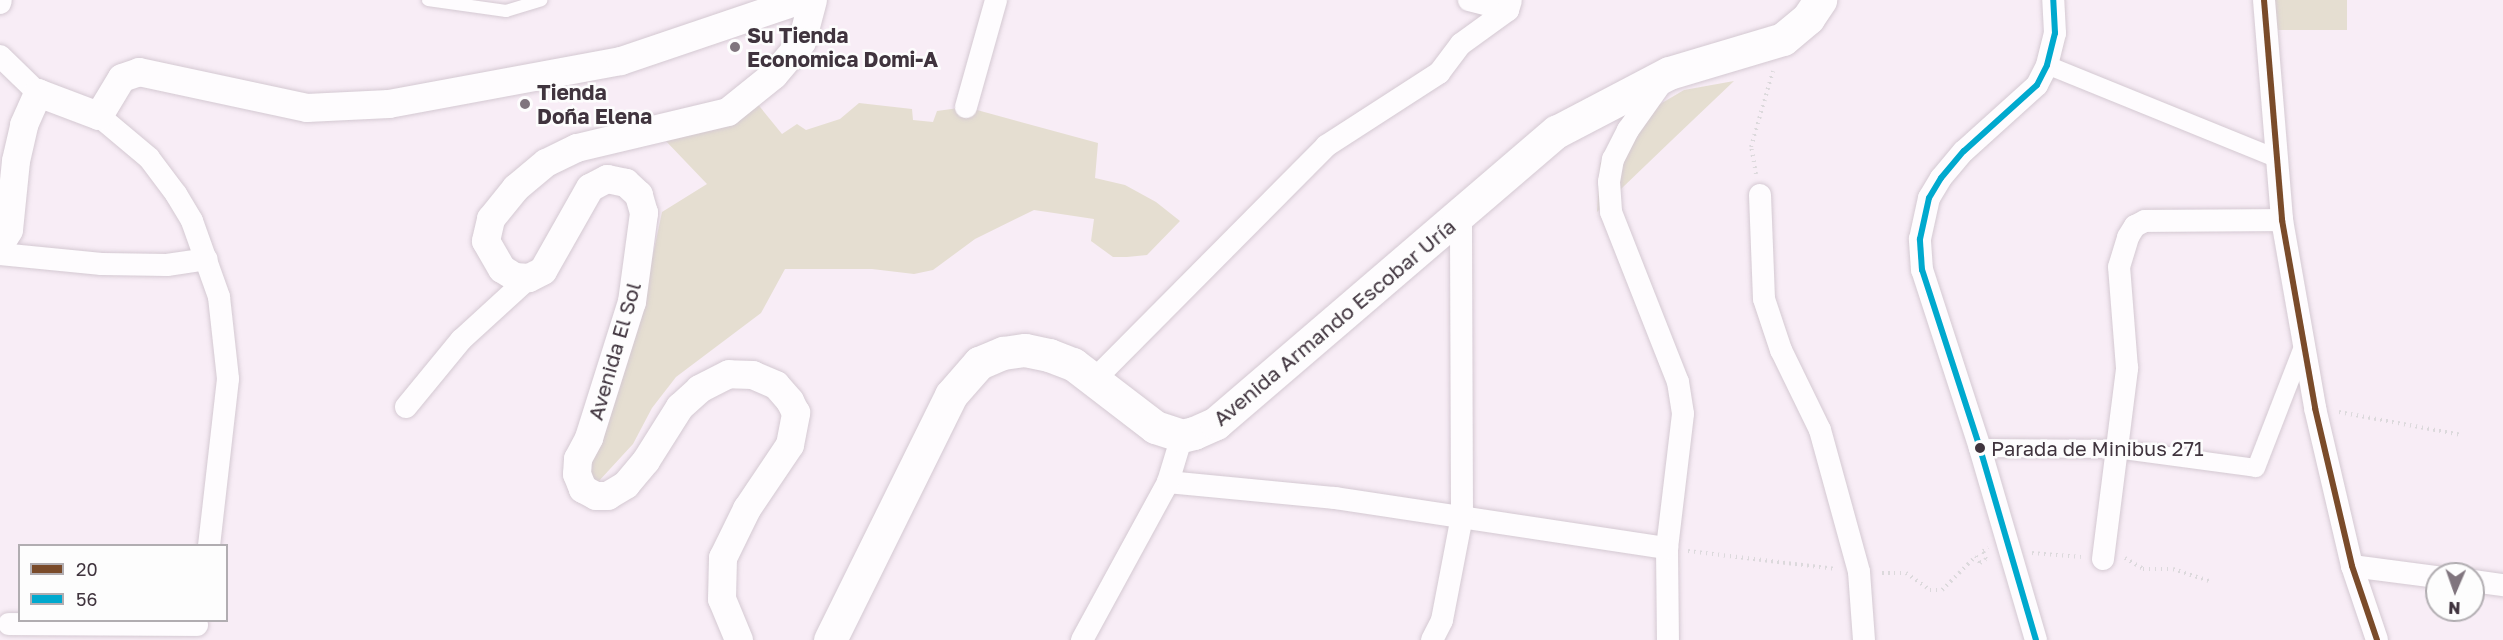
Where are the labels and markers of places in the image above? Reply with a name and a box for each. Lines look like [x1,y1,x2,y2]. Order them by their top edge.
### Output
place label: Su Tienda Economica Domi-A [747,22,938,72]
marker: Su Tienda Economica Domi-A [728,40,742,54]
place label: Tienda Doña Elena [537,79,652,129]
marker: Tienda Doña Elena [518,97,532,111]
place label: Parada de Minibus 271 [1991,436,2204,460]
marker: Parada de Minibus 271 [1974,442,1986,454]

